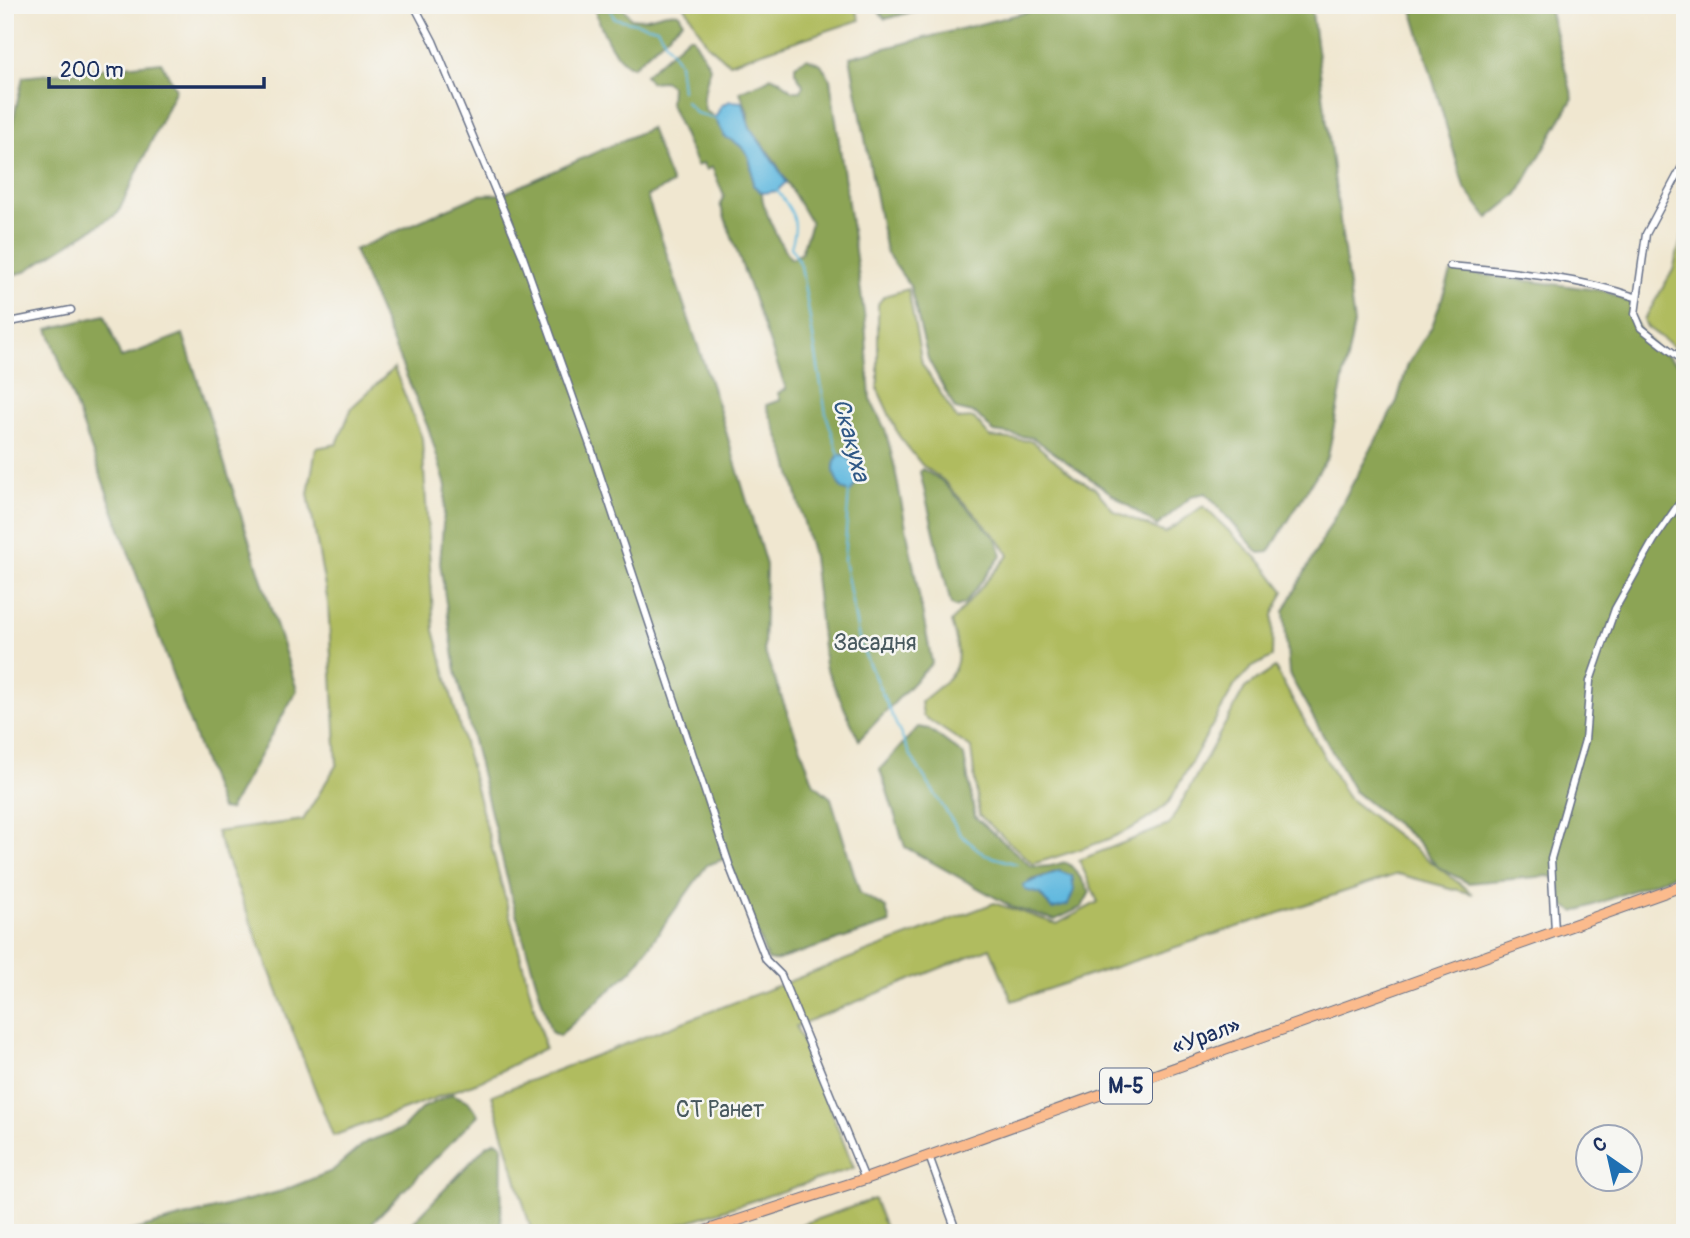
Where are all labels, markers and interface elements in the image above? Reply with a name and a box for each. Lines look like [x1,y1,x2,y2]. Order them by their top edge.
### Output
scale bar [49,46,264,90]
text: 200 m [60,57,124,84]
water label: Скакуха [826,396,876,486]
park label: Засадня [834,628,916,657]
street label: «Урал» [1168,1010,1244,1062]
road number: М-5 [1100,1068,1152,1104]
park label: СТ Ранет [676,1095,765,1124]
north arrow [1574,1122,1644,1192]
text: С [1588,1131,1612,1158]

